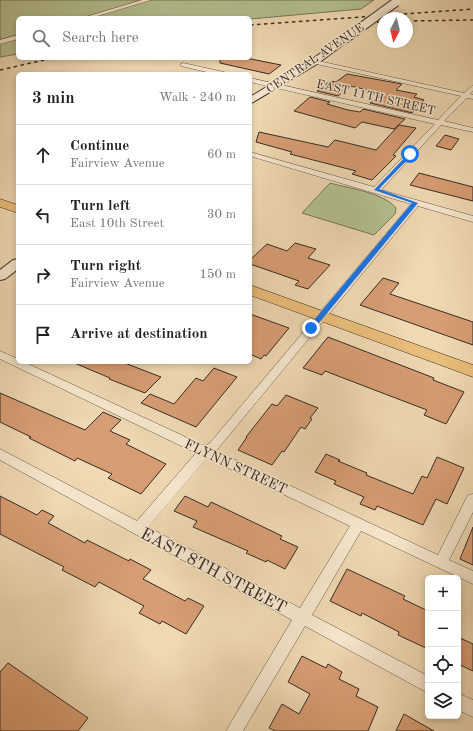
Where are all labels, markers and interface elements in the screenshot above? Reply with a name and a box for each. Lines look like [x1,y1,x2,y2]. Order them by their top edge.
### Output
north arrow [377,12,413,48]
search box [16,16,252,60]
street label: CENTRAL AVENUE [265,22,367,96]
icon: search [30,27,52,49]
text: Search here [62,31,139,46]
street label: EAST 11TH STREET [315,78,436,118]
text: 3 min [32,90,75,107]
text: Walk · 240 m [159,91,236,104]
text: Continue [70,139,129,154]
icon: ahead [32,144,54,166]
route start [401,145,419,163]
text: 60 m [207,148,236,161]
text: Fairview Avenue [70,157,165,170]
text: Turn left [70,199,130,214]
icon: left [32,204,54,226]
text: 30 m [207,208,236,221]
text: East 10th Street [70,217,164,230]
text: Turn right [70,259,141,274]
icon: right [32,264,54,286]
text: 150 m [199,268,236,281]
text: Fairview Avenue [70,277,165,290]
route end [302,319,320,337]
icon: arrive [32,324,54,346]
text: Arrive at destination [70,327,208,342]
street label: FLYNN STREET [182,437,289,497]
street label: EAST 8TH STREET [137,526,289,617]
map controls [425,575,461,719]
button: + [425,575,461,611]
button: − [425,611,461,647]
button: locate [425,647,461,683]
button: layers [425,683,461,719]

